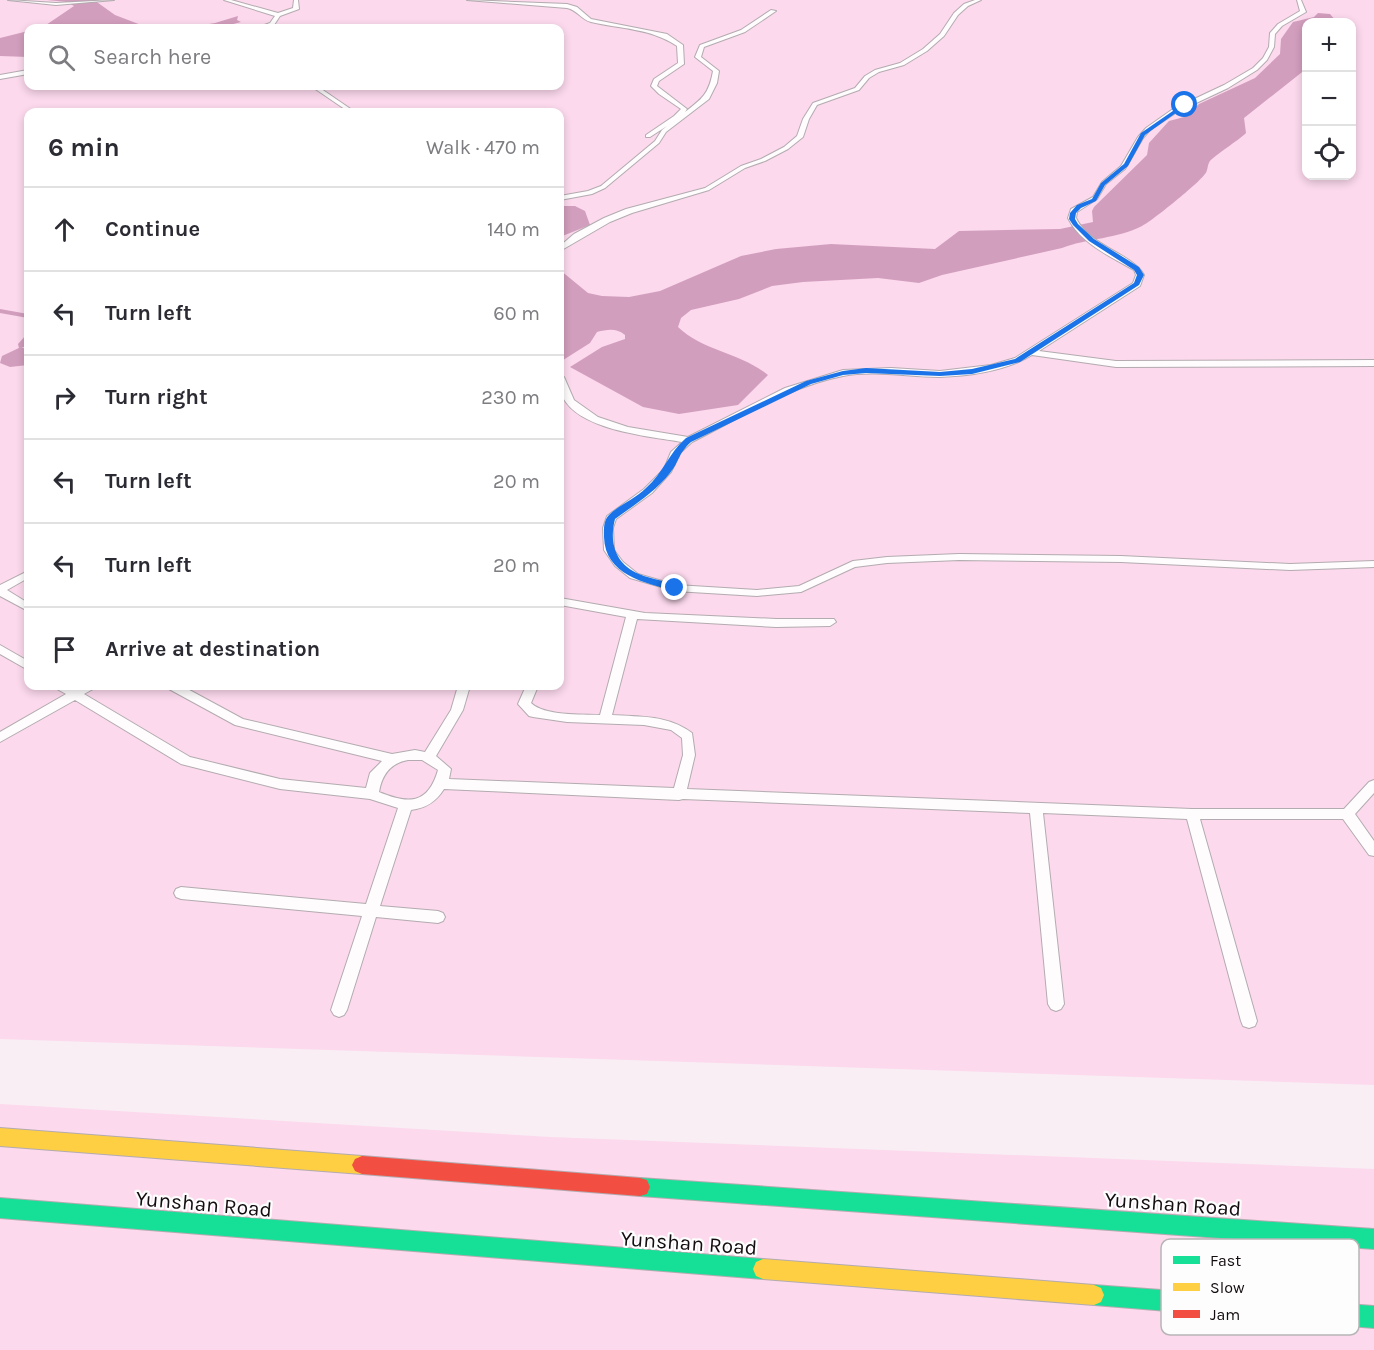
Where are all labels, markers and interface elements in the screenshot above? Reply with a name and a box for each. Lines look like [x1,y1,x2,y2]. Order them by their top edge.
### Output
map controls [1302,18,1356,180]
button: + [1302,18,1356,72]
search box [24,24,564,90]
icon: search [45,41,78,74]
text: Search here [93,44,211,70]
button: − [1302,72,1356,126]
route start [1171,91,1197,117]
button: locate [1302,126,1356,180]
text: 6 min [48,132,120,163]
text: Walk · 470 m [426,136,540,159]
icon: ahead [48,213,81,246]
text: Continue [105,216,200,242]
text: 140 m [487,218,540,241]
icon: left [48,297,81,330]
text: Turn left [105,300,192,326]
text: 60 m [493,302,540,325]
icon: right [48,381,81,414]
text: Turn right [105,384,208,410]
text: 230 m [481,386,540,409]
icon: left [48,465,81,498]
text: Turn left [105,468,192,494]
text: 20 m [493,470,540,493]
icon: left [48,549,81,582]
text: Turn left [105,552,192,578]
text: 20 m [493,554,540,577]
route end [661,574,687,600]
icon: arrive [48,633,81,666]
text: Arrive at destination [105,636,320,662]
street label: Yunshan Road [135,1186,273,1222]
street label: Yunshan Road [1104,1187,1242,1221]
street label: Yunshan Road [620,1226,758,1260]
legend [1161,1239,1359,1335]
text: Fast [1210,1251,1241,1270]
text: Slow [1210,1278,1245,1297]
text: Jam [1210,1305,1240,1324]

